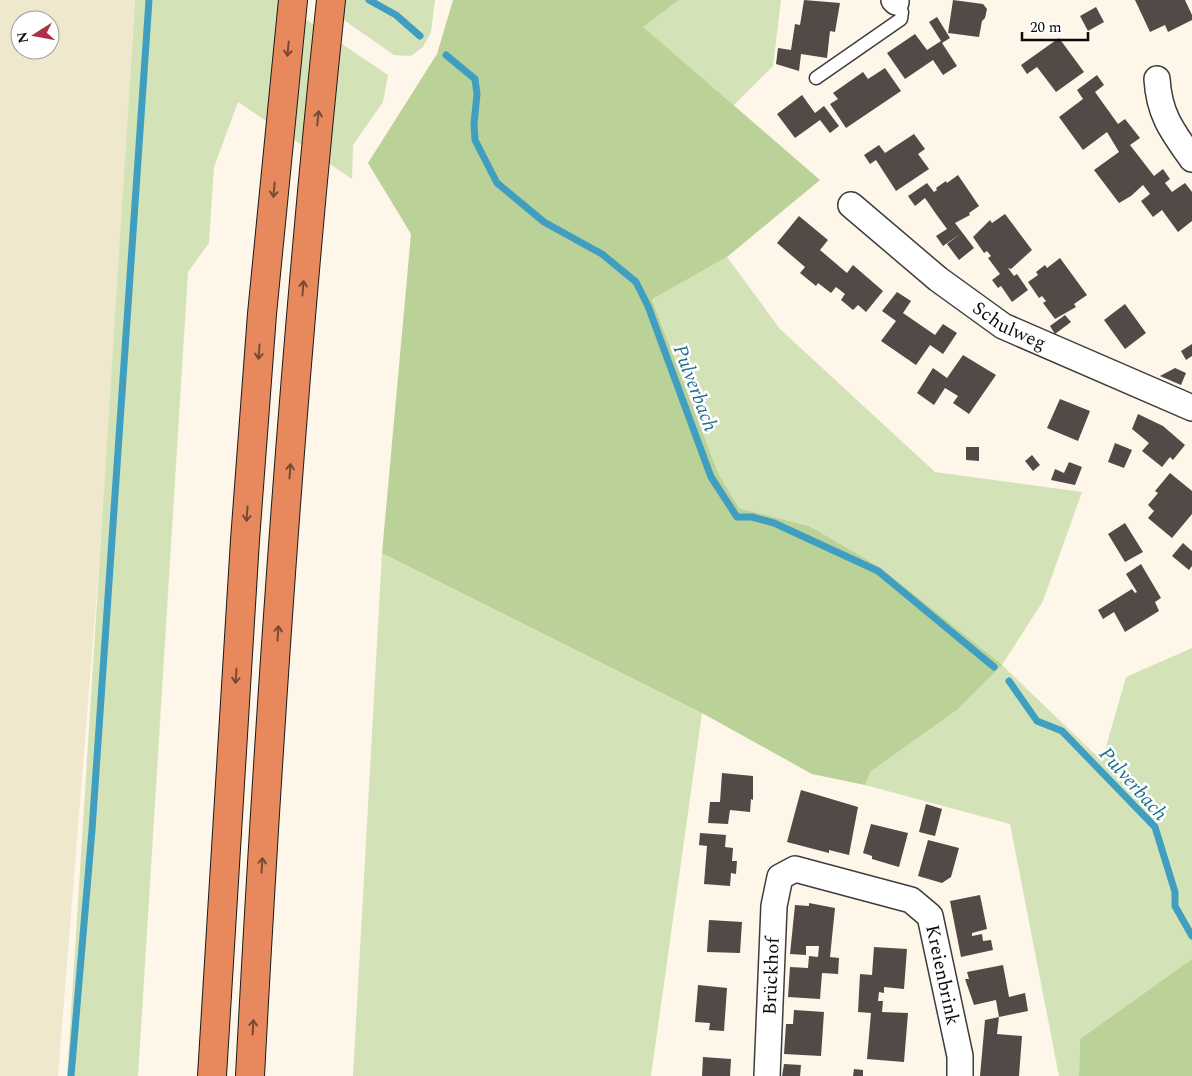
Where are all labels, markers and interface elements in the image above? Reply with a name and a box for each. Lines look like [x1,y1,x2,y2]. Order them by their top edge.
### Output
north arrow [10,10,60,60]
scale bar [1022,10,1088,42]
text: 20 m [1030,16,1062,39]
text: N [11,30,34,45]
one-way arrow [284,40,293,56]
one-way arrow [313,110,323,126]
one-way arrow [269,182,279,198]
one-way arrow [299,281,308,297]
street label: Schulweg [966,294,1051,358]
water label: Pulverbach [665,340,725,436]
one-way arrow [255,344,264,360]
one-way arrow [285,463,294,479]
one-way arrow [242,506,252,522]
one-way arrow [273,625,283,641]
one-way arrow [231,668,240,684]
water label: Pulverbach [1091,740,1175,828]
one-way arrow [258,857,267,873]
street label: Kreienbrink [918,922,968,1028]
street label: Brückhof [755,935,787,1016]
one-way arrow [248,1020,257,1036]

